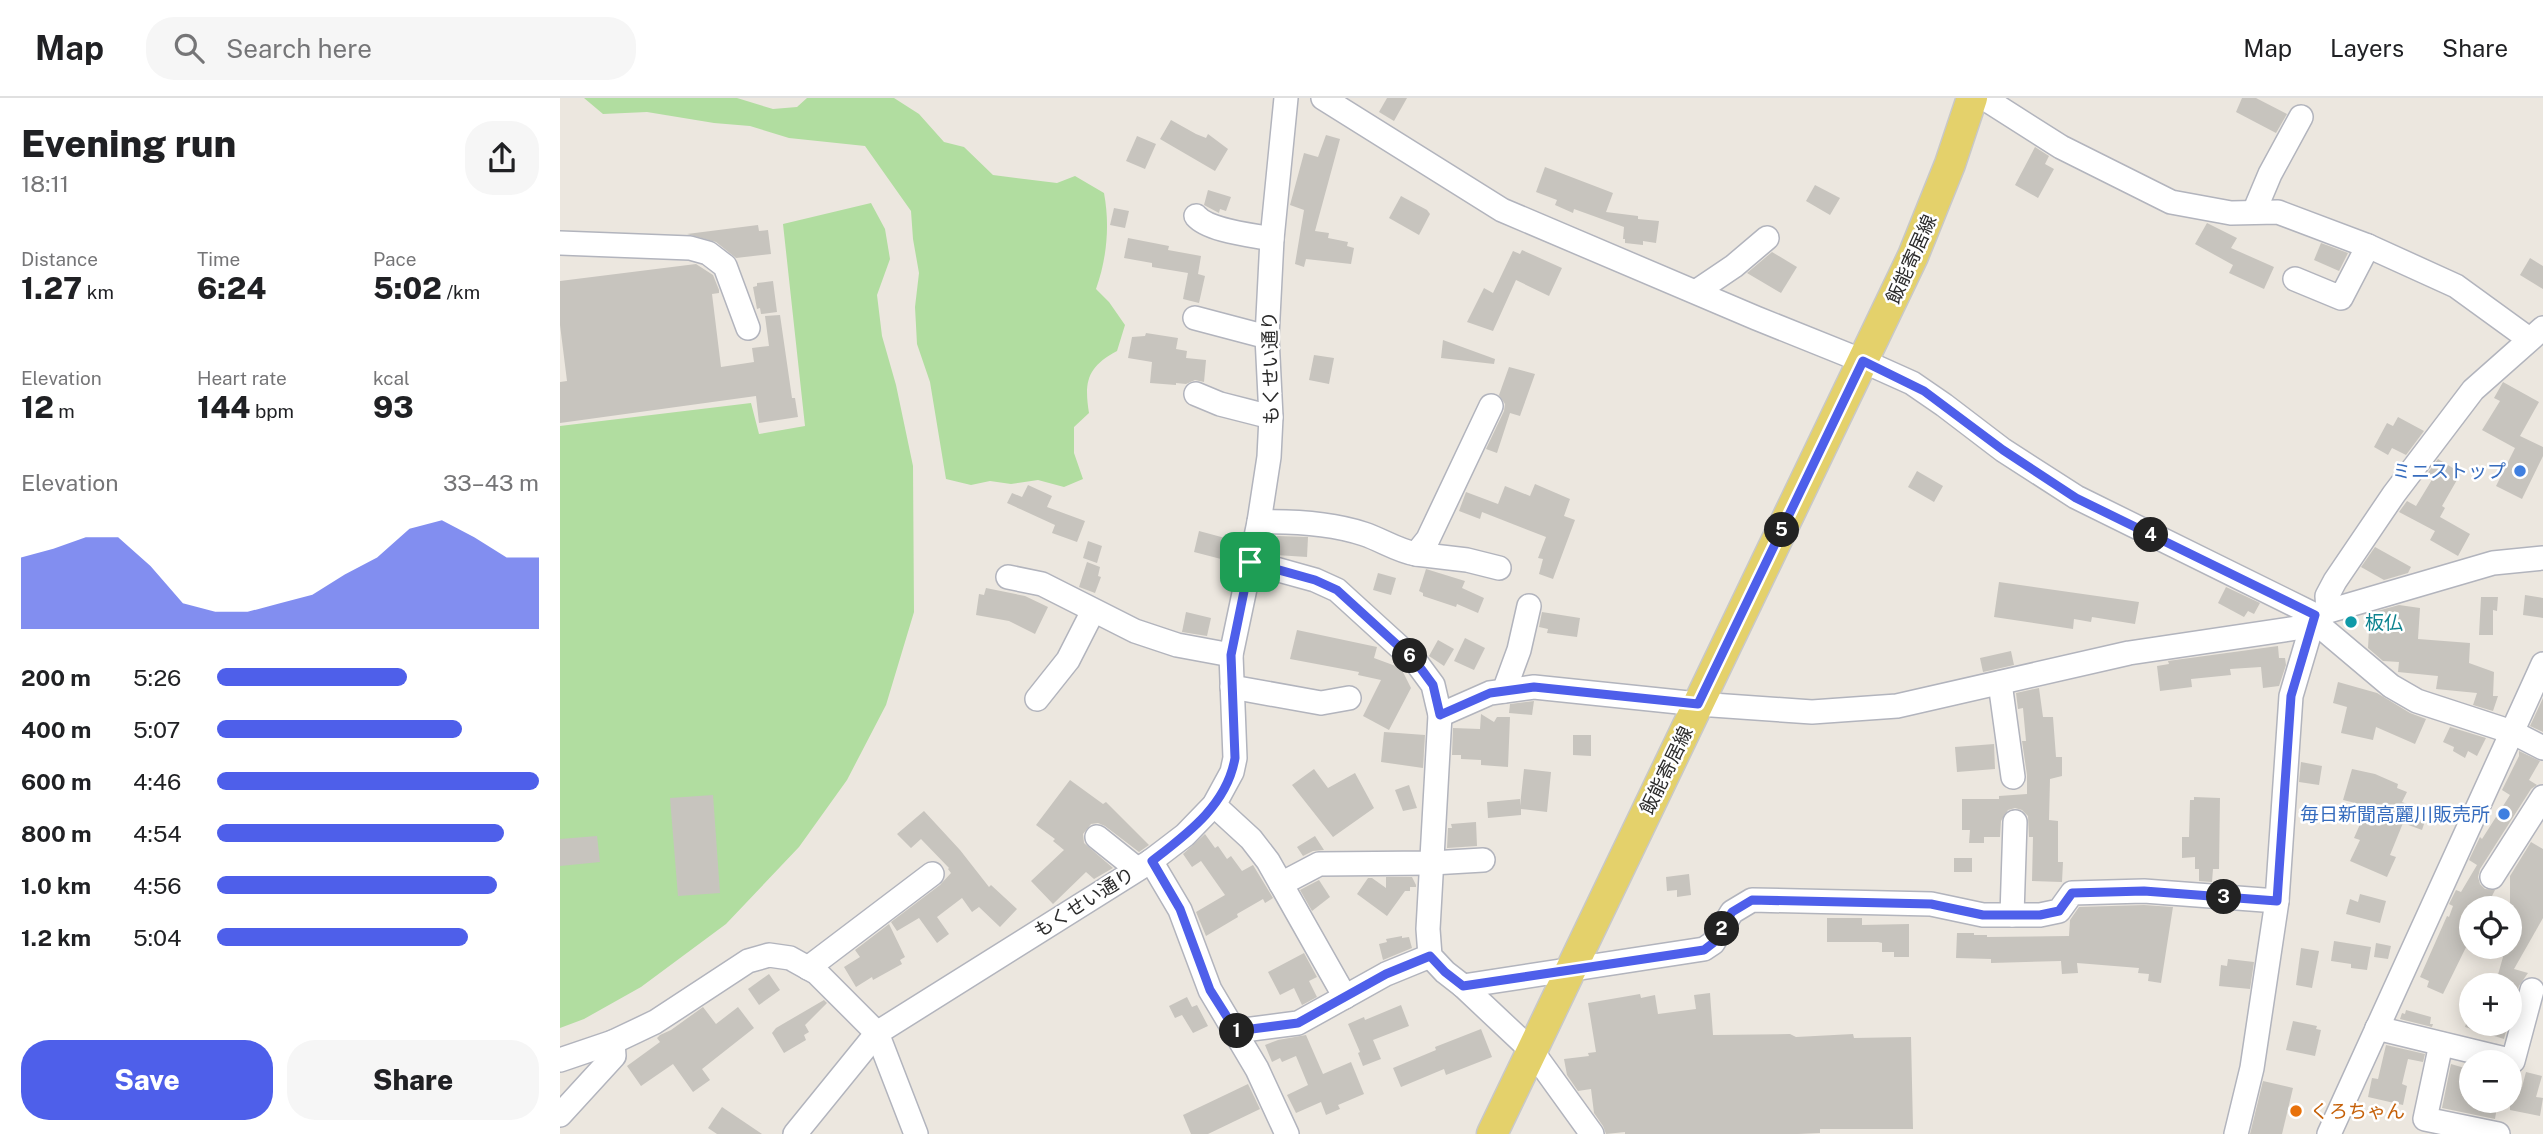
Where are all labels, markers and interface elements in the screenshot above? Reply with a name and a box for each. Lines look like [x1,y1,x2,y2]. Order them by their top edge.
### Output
search box [146,17,636,80]
text: Map [35,29,104,67]
icon: search [170,29,208,67]
text: Search here [226,33,372,64]
text: Map [2243,34,2292,62]
text: Layers [2330,34,2404,62]
text: Share [2442,34,2508,62]
text: Evening run [21,121,236,166]
button: share [465,121,539,195]
text: 18:11 [21,170,69,197]
street label: 飯能寄居線 [1882,211,1940,307]
text: Distance [21,248,98,270]
text: Time [197,248,240,270]
text: Pace [373,248,416,270]
text: 1.27 [21,270,82,306]
text: 6:24 [197,270,266,306]
text: 5:02 [373,270,442,306]
text: km [82,281,114,303]
text: /km [442,281,480,303]
street label: もくせい通り [1258,311,1282,425]
text: Elevation [21,367,102,389]
text: Heart rate [197,367,287,389]
text: kcal [373,367,410,389]
text: 12 [21,389,54,425]
text: 144 [197,389,250,425]
text: 93 [373,389,414,425]
text: m [54,400,75,422]
text: bpm [250,400,294,422]
place label: ミニストップ [2392,460,2506,482]
marker: ミニストップ [2512,463,2528,479]
text: Elevation [21,469,119,496]
text: 33–43 m [443,469,539,496]
pin: 5 [1764,512,1800,548]
text: 5 [1775,518,1788,540]
pin: 4 [2134,518,2168,552]
text: 4 [2144,523,2157,545]
pin [1220,532,1280,592]
icon: arrive [1231,543,1269,581]
place label: 板仏 [2365,611,2403,633]
marker: 板仏 [2343,614,2359,630]
pin: 6 [1392,638,1428,674]
text: 6 [1403,644,1416,666]
text: 200 m [21,664,91,691]
text: 5:26 [133,664,181,691]
text: 400 m [21,716,91,743]
text: 5:07 [133,716,180,743]
street label: 飯能寄居線 [1635,722,1697,818]
text: 600 m [21,768,91,795]
text: 4:46 [133,768,181,795]
place label: 毎日新聞高麗川販売所 [2300,803,2490,825]
marker: 毎日新聞高麗川販売所 [2496,806,2512,822]
text: 800 m [21,820,92,847]
text: 4:54 [133,820,182,847]
street label: もくせい通り [1030,862,1138,942]
text: 1.0 km [21,872,91,899]
text: 4:56 [133,872,182,899]
pin: 3 [2206,880,2242,914]
text: 3 [2217,885,2230,907]
map controls [2459,896,2522,1113]
button: locate [2459,896,2522,959]
pin: 2 [1704,912,1740,946]
text: 2 [1715,917,1728,939]
text: 1.2 km [21,924,91,951]
text: 5:04 [133,924,181,951]
button: + [2459,973,2522,1036]
pin: 1 [1220,1014,1254,1048]
text: 1 [1232,1019,1241,1041]
button: Save [21,1040,273,1120]
button: Share [287,1040,539,1120]
button: − [2459,1050,2522,1113]
place label: くろちゃん [2310,1100,2405,1122]
marker: くろちゃん [2288,1103,2304,1119]

